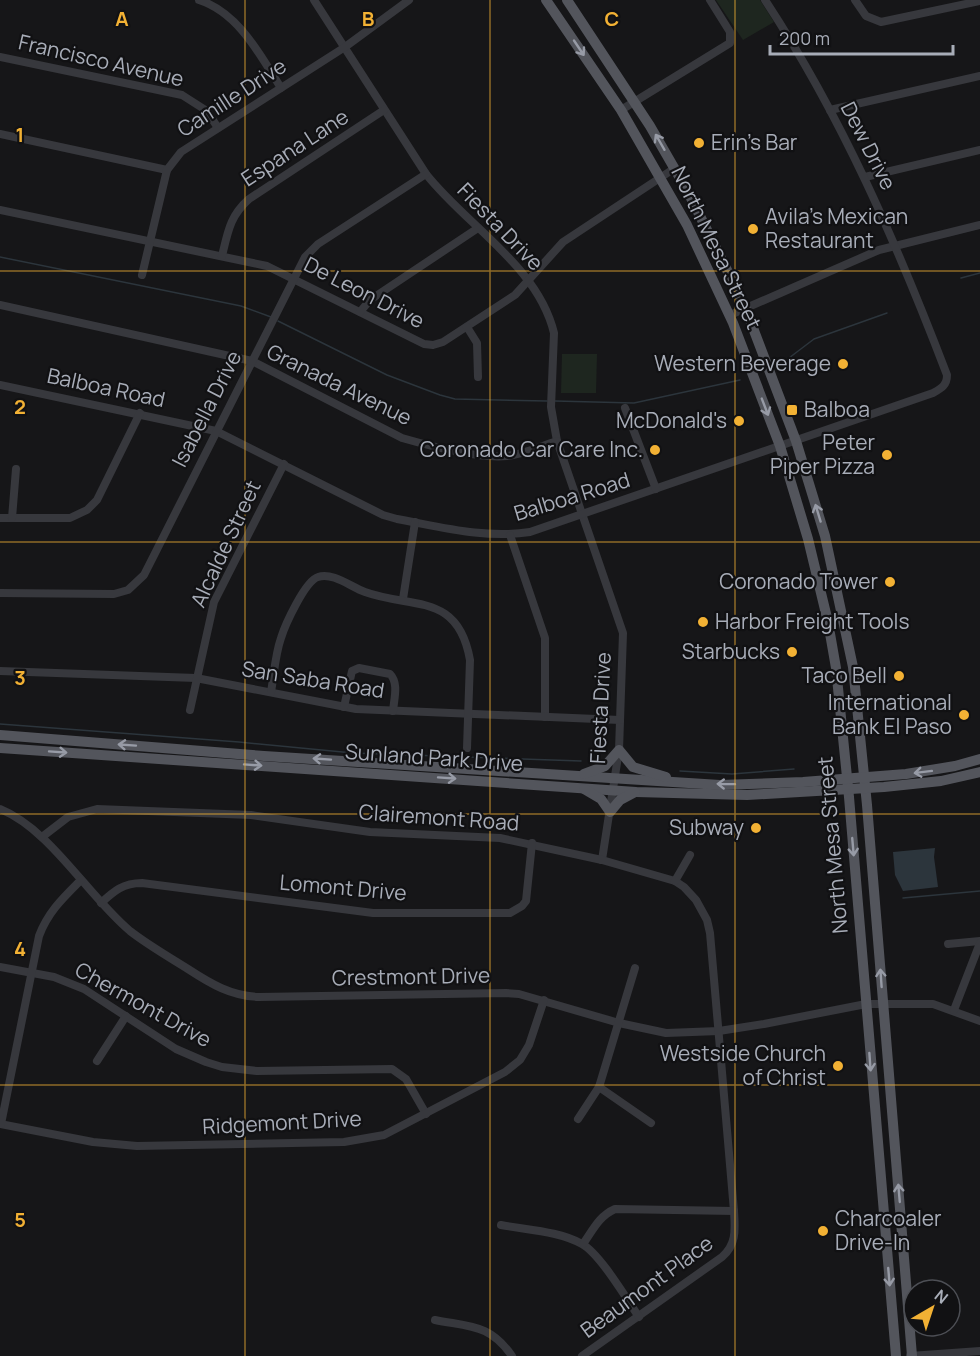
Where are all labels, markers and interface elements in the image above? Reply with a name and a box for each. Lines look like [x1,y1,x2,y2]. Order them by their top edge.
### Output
text: A [115,5,129,32]
text: B [362,5,375,32]
text: C [605,5,619,32]
scale bar [770,18,953,56]
text: 200 m [779,26,830,50]
street label: Francisco Avenue [16,27,187,93]
one-way arrow [573,40,585,56]
street label: Camille Drive [171,51,291,143]
street label: Dew Drive [835,97,903,194]
street label: Espana Lane [235,102,353,192]
text: 1 [16,121,24,148]
place label: Erin's Bar [711,128,798,156]
one-way arrow [653,134,665,151]
marker: Erin's Bar [692,136,706,150]
street label: North Mesa Street [665,161,768,334]
street label: Fiesta Drive [452,176,550,276]
place label: Avila's Mexican Restaurant [765,202,908,254]
marker: Avila's Mexican Restaurant [746,222,760,236]
street label: De Leon Drive [299,250,430,334]
street label: Granada Avenue [262,337,417,431]
street label: Isabella Drive [165,346,247,472]
place label: Western Beverage [654,349,831,377]
marker: Western Beverage [836,357,850,371]
street label: Balboa Road [45,361,168,413]
text: 2 [14,393,26,420]
place label: Balboa [804,395,870,423]
one-way arrow [760,397,771,416]
marker: Balboa [785,403,799,417]
place label: McDonald's [616,406,727,434]
marker: McDonald's [732,414,746,428]
place label: Peter Piper Pizza [770,428,875,480]
place label: Coronado Car Care Inc. [420,435,643,463]
marker: Coronado Car Care Inc. [648,443,662,457]
marker: Peter Piper Pizza [880,448,894,462]
street label: Balboa Road [510,465,633,527]
street label: Alcalde Street [183,476,267,612]
one-way arrow [812,504,823,523]
place label: Coronado Tower [719,567,878,595]
marker: Coronado Tower [883,575,897,589]
place label: Harbor Freight Tools [715,607,909,635]
marker: Harbor Freight Tools [696,615,710,629]
place label: Starbucks [682,637,780,665]
marker: Starbucks [785,645,799,659]
street label: Fiesta Drive [583,651,617,765]
street label: San Saba Road [240,654,386,704]
place label: Taco Bell [801,661,887,689]
text: 3 [14,664,26,691]
marker: Taco Bell [892,669,906,683]
place label: International Bank El Paso [828,688,952,740]
marker: International Bank El Paso [957,708,971,722]
street label: Sunland Park Drive [344,737,524,777]
one-way arrow [118,739,138,750]
one-way arrow [48,747,68,758]
one-way arrow [312,754,332,765]
street label: North Mesa Street [810,755,854,935]
one-way arrow [242,760,262,771]
one-way arrow [914,766,934,777]
one-way arrow [437,773,457,784]
one-way arrow [716,779,736,790]
street label: Clairemont Road [358,797,520,837]
place label: Subway [669,813,744,841]
marker: Subway [749,821,763,835]
one-way arrow [848,836,859,856]
street label: Lomont Drive [278,868,408,907]
text: 4 [14,935,26,962]
street label: Chermont Drive [70,955,217,1053]
street label: Crestmont Drive [332,961,490,991]
one-way arrow [875,968,886,988]
place label: Westside Church of Christ [660,1039,826,1091]
one-way arrow [865,1052,876,1072]
marker: Westside Church of Christ [831,1059,845,1073]
street label: Ridgemont Drive [202,1104,362,1140]
one-way arrow [893,1183,904,1203]
place label: Charcoaler Drive-In [835,1204,942,1256]
text: 5 [14,1206,26,1233]
marker: Charcoaler Drive-In [816,1224,830,1238]
street label: Beaumont Place [575,1229,718,1344]
one-way arrow [884,1267,895,1287]
north arrow [902,1278,962,1338]
text: N [930,1284,953,1309]

